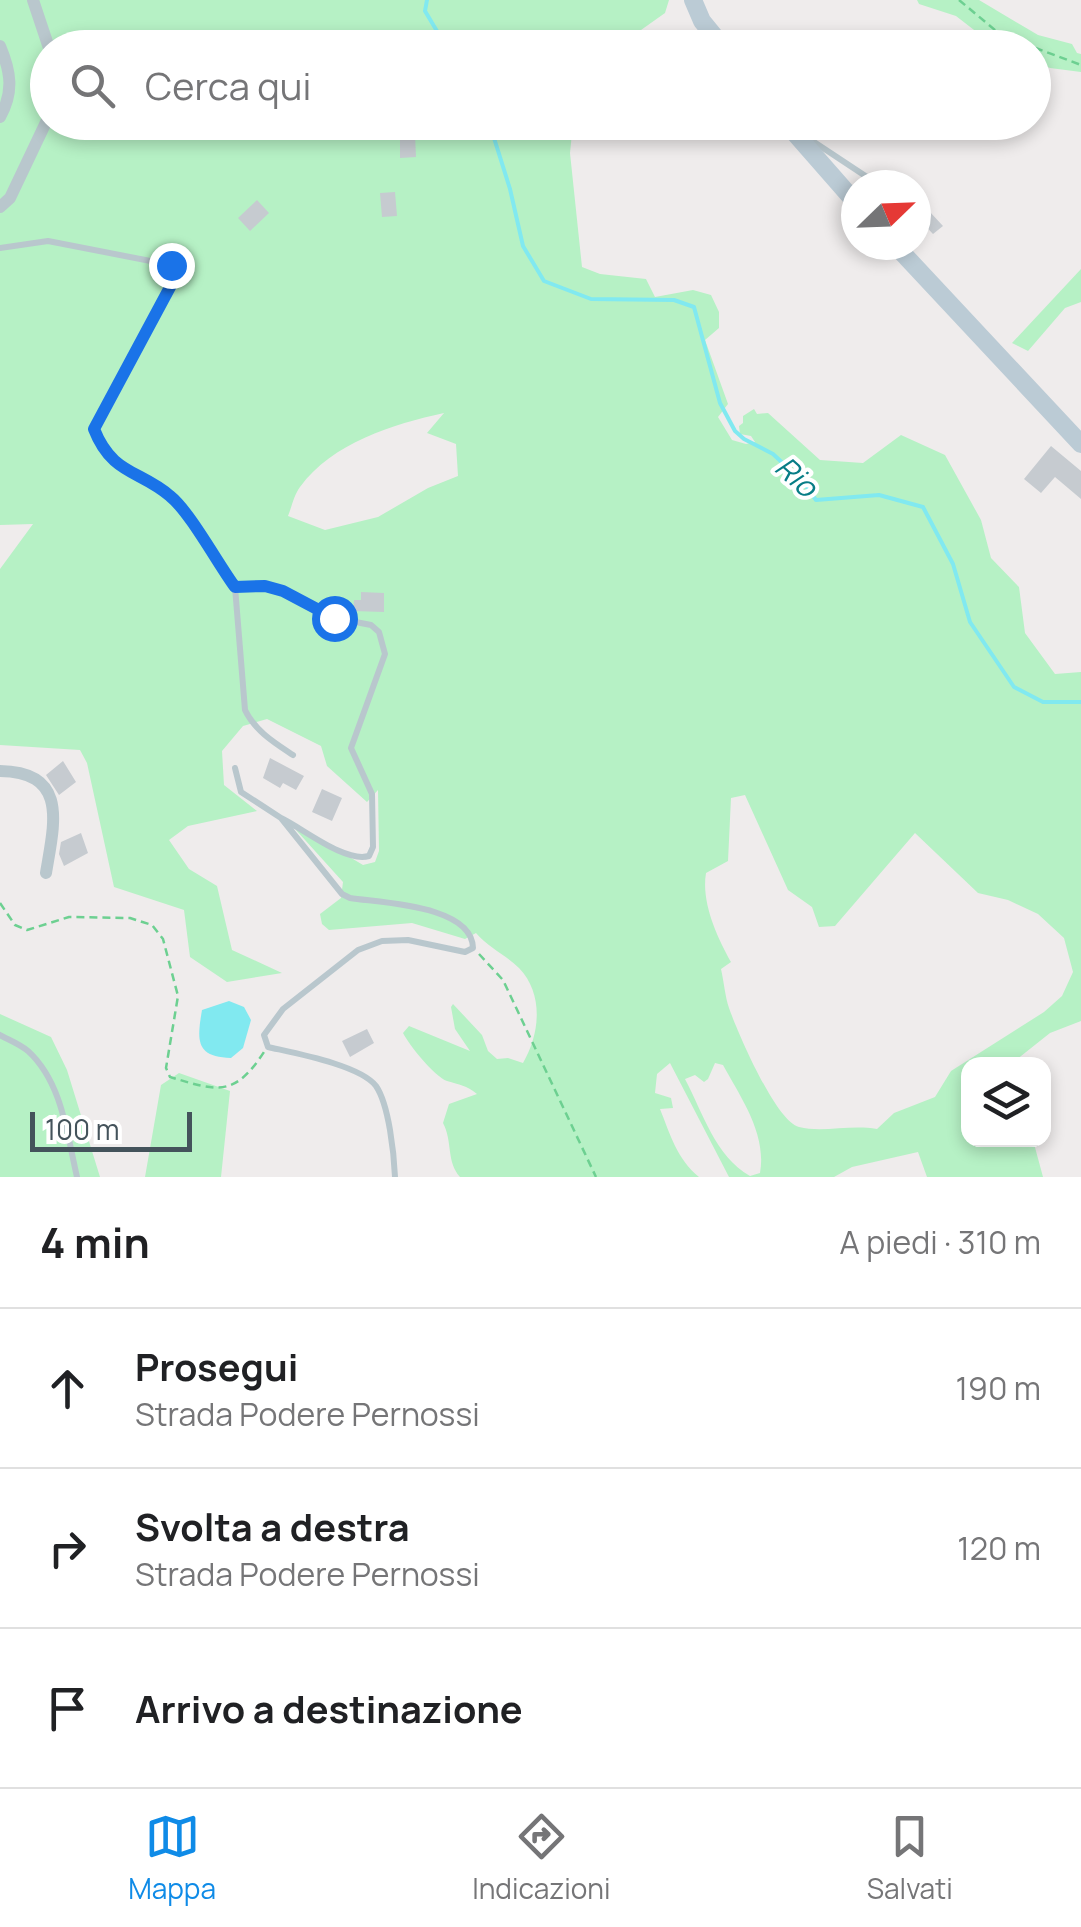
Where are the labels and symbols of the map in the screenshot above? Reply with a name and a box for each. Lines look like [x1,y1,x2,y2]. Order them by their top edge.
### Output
north arrow [841,170,931,260]
route end [149,243,195,289]
water label: Rio [767,446,829,507]
route start [312,596,358,642]
scale bar [30,1107,192,1152]

